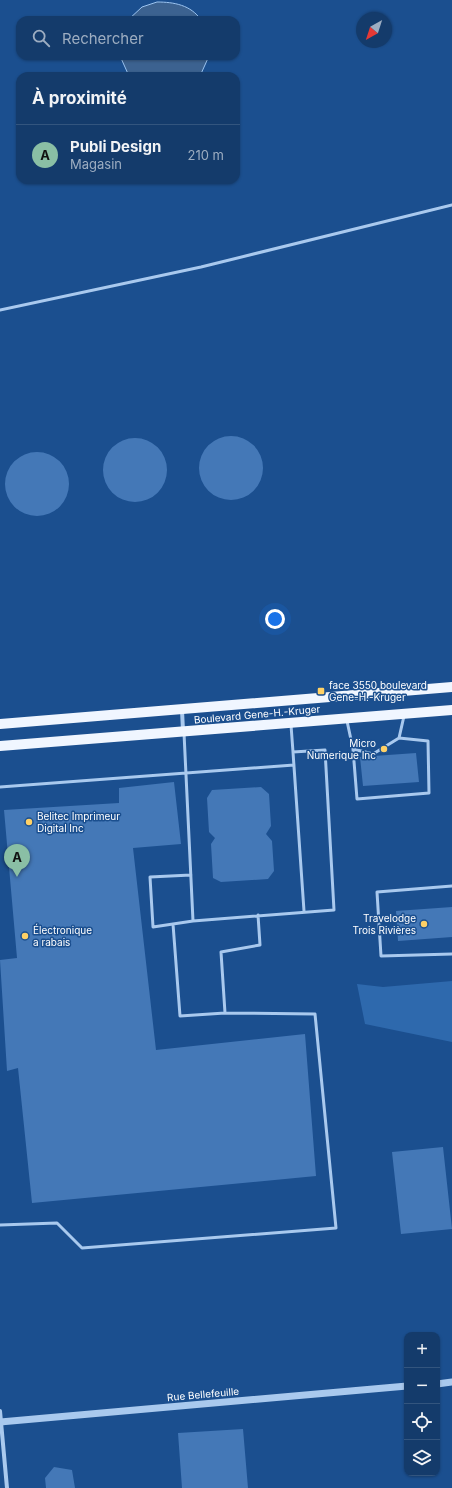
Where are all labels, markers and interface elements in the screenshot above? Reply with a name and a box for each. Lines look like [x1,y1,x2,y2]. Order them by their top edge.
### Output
north arrow [356,12,392,48]
search box [16,16,240,60]
icon: search [30,27,52,49]
text: Rechercher [62,29,144,48]
text: À proximité [32,88,127,108]
text: Publi Design [70,137,161,156]
text: A [40,147,50,163]
text: 210 m [188,147,224,163]
text: Magasin [70,156,122,172]
your location [265,609,285,629]
place label: face 3550 boulevard Gene-H.-Kruger [329,679,427,703]
marker: face 3550 boulevard Gene-H.-Kruger [316,686,326,696]
street label: Boulevard Gene-H.-Kruger [193,702,321,726]
place label: Micro Numerique Inc [307,737,376,761]
marker: Micro Numerique Inc [379,744,389,754]
place label: Belitec Imprimeur Digital Inc [37,810,120,834]
marker: Belitec Imprimeur Digital Inc [24,817,34,827]
pin: A [4,844,30,877]
place label: Travelodge Trois Rivières [353,912,416,936]
marker: Travelodge Trois Rivières [419,919,429,929]
place label: Électronique a rabais [33,923,92,948]
marker: Électronique a rabais [20,931,30,941]
map controls [404,1332,440,1476]
button: + [404,1332,440,1368]
button: − [404,1368,440,1404]
street label: Rue Bellefeuille [166,1385,240,1403]
button: locate [404,1404,440,1440]
button: layers [404,1440,440,1476]

